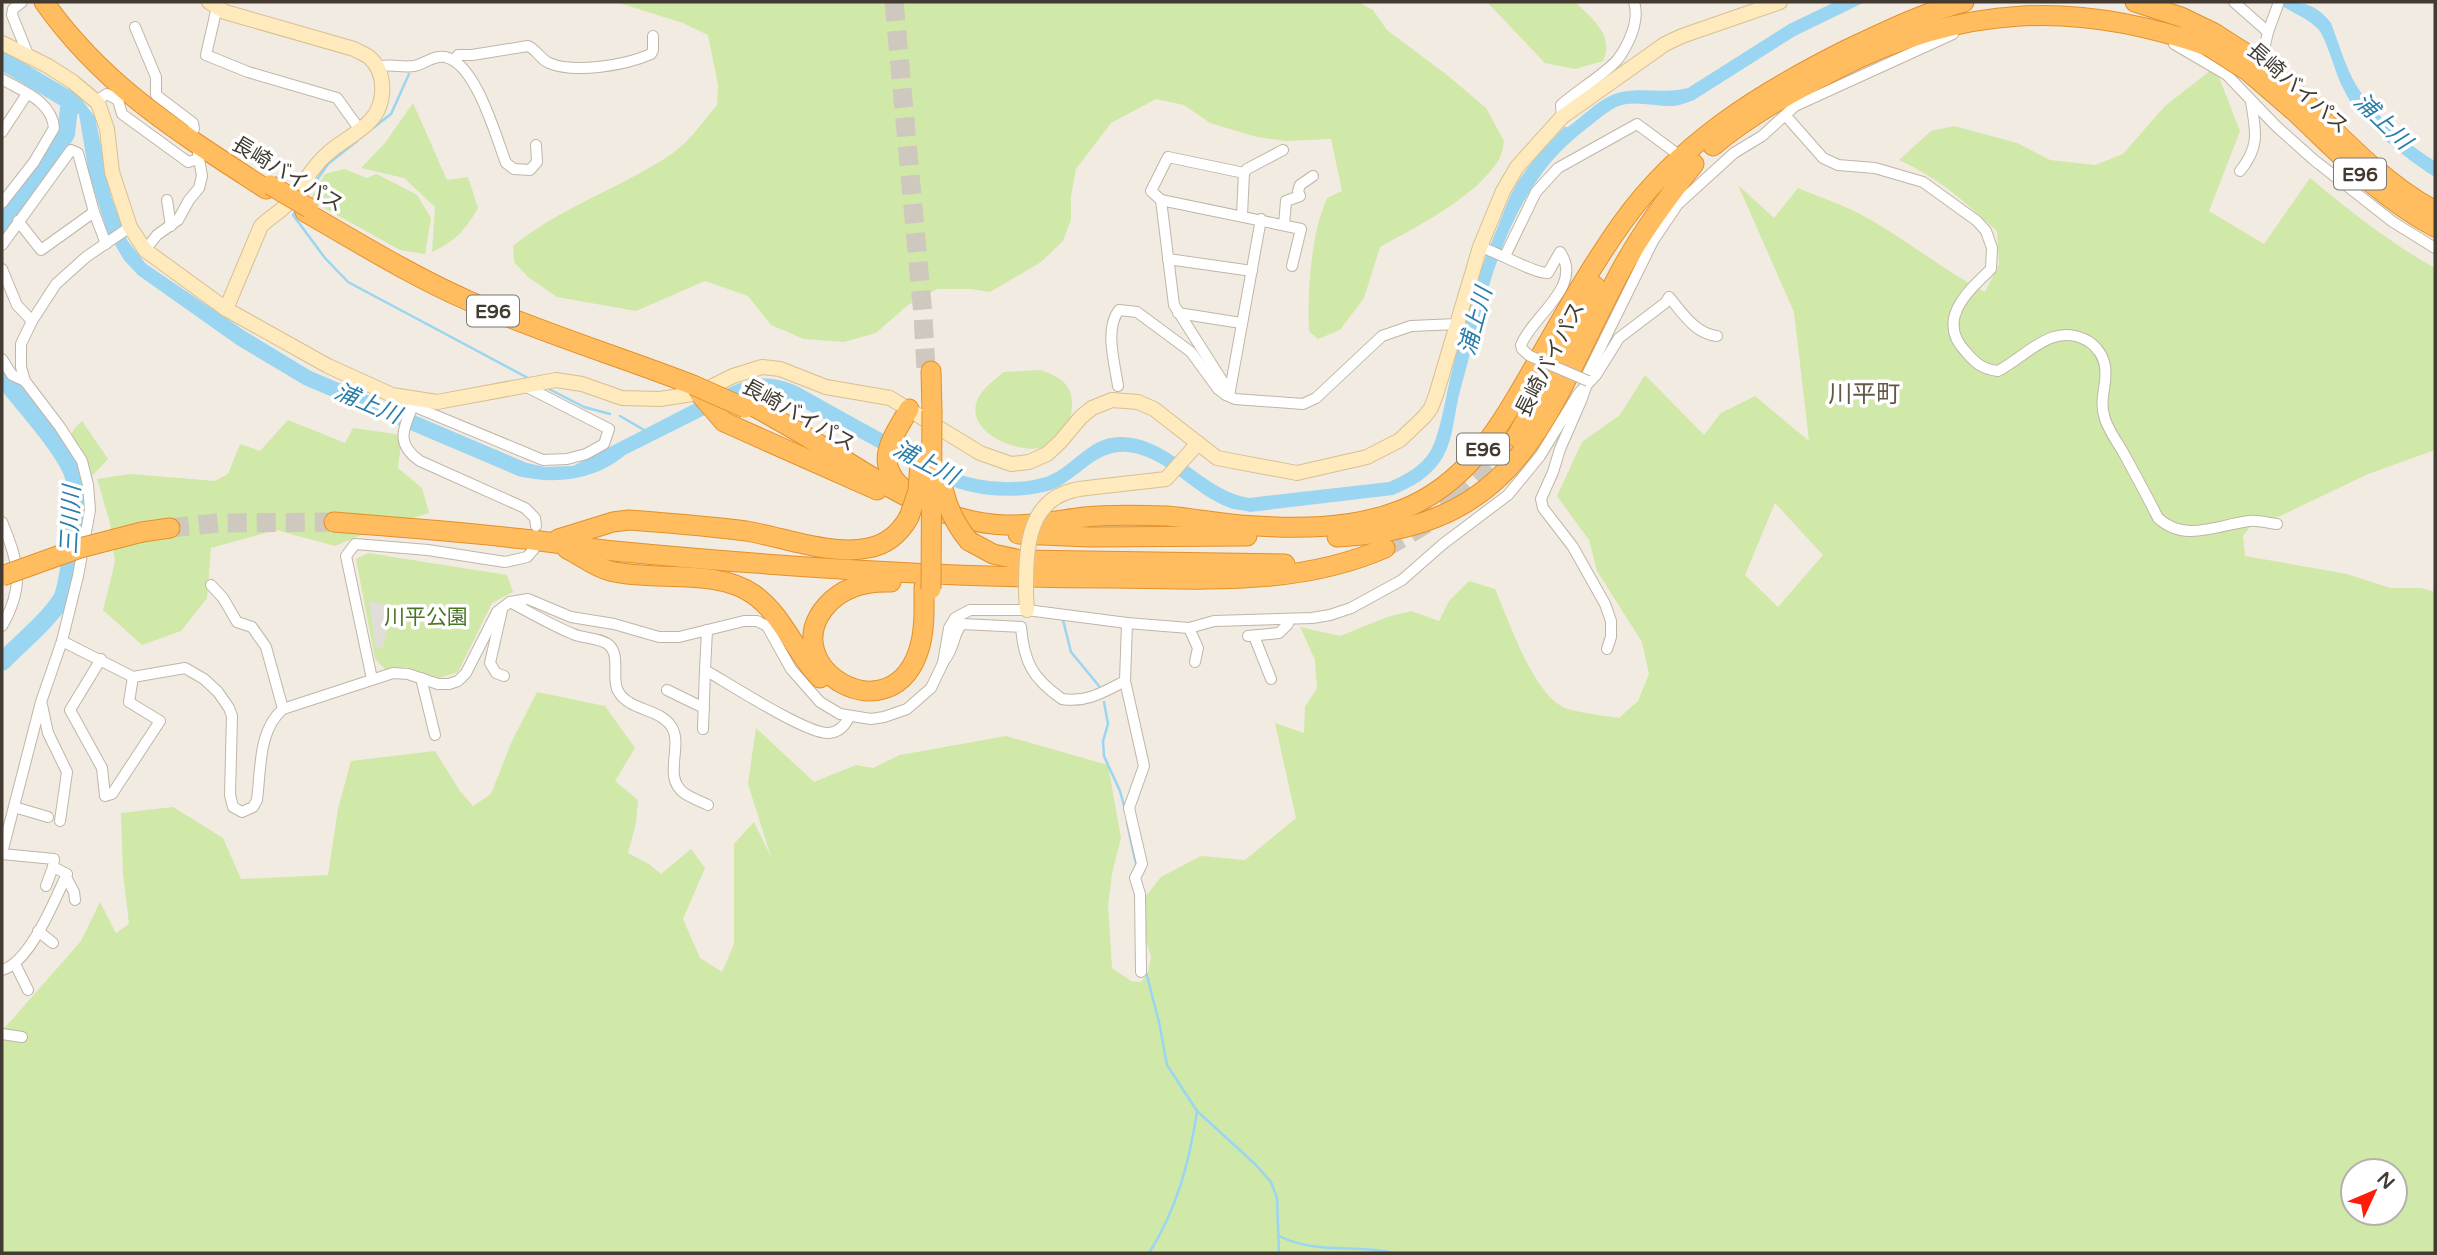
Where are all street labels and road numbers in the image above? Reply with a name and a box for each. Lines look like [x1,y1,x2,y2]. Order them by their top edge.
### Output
street label: 長崎バイパス [2242,38,2353,139]
street label: 長崎バイパス [227,131,348,217]
road number: E96 [2334,158,2386,190]
road number: E96 [467,296,519,326]
street label: 長崎バイパス [1511,298,1590,421]
street label: 長崎バイパス [738,374,860,457]
road number: E96 [1457,433,1509,464]

